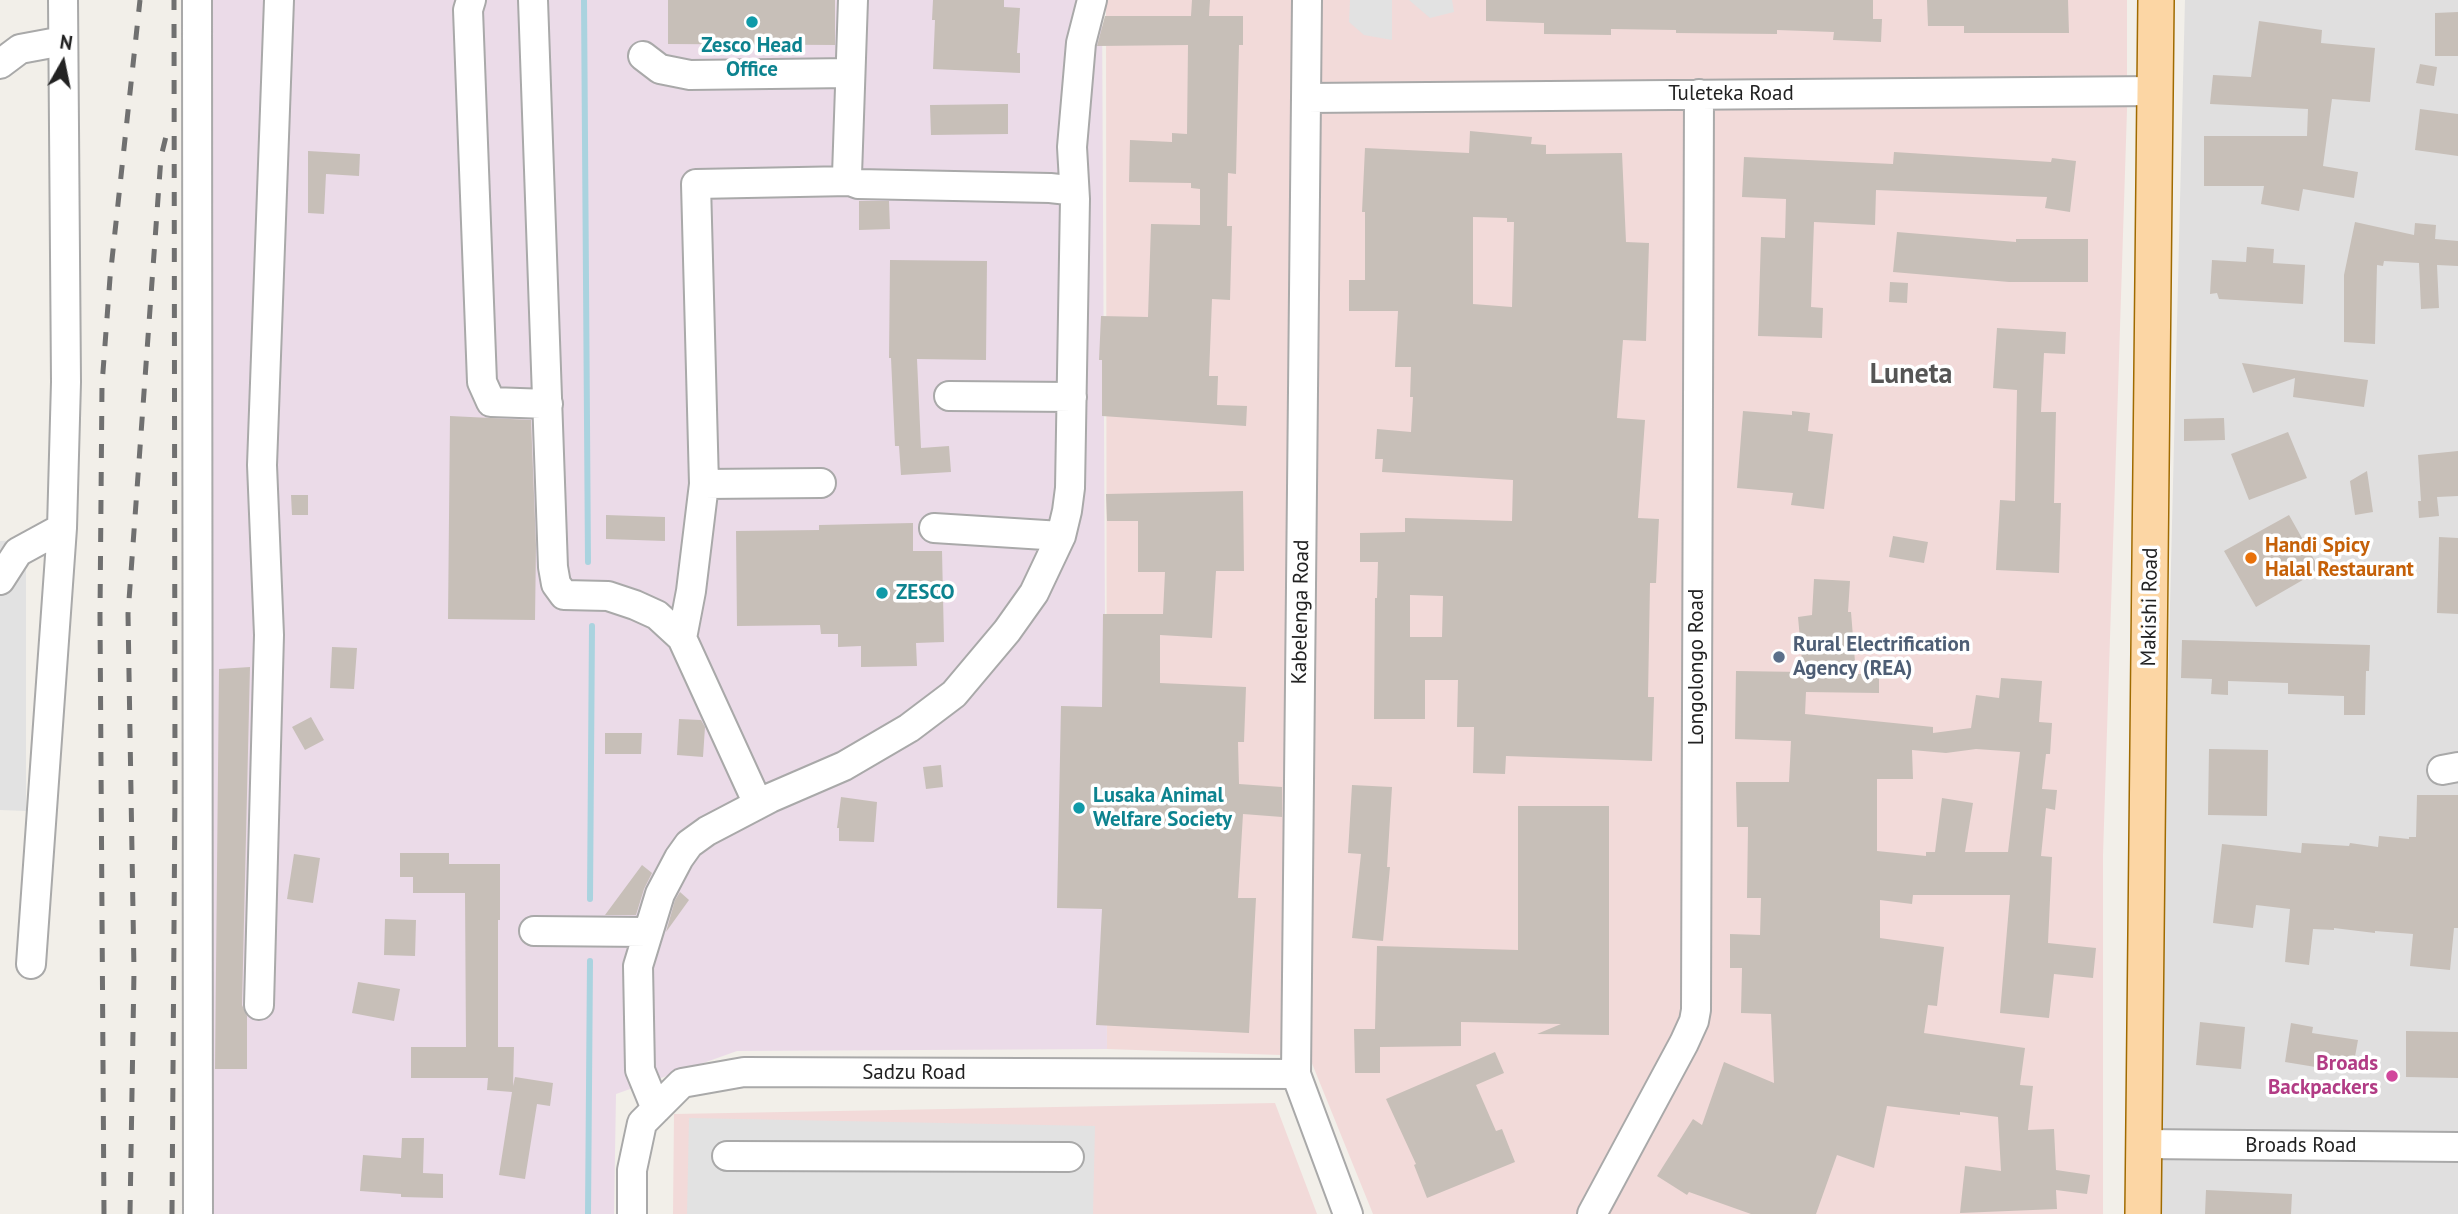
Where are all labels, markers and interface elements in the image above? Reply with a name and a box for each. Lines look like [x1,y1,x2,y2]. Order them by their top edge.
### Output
marker: Zesco Head Office [744,14,760,30]
north arrow [28,28,98,98]
text: N [58,29,74,55]
place label: Zesco Head Office [701,33,803,83]
street label: Tuleteka Road [1668,81,1794,107]
district label: Luneta [1870,358,1952,392]
place label: Handi Spicy Halal Restaurant [2265,533,2414,583]
street label: Kabelenga Road [1287,539,1315,685]
street label: Makishi Road [2136,547,2164,667]
marker: Handi Spicy Halal Restaurant [2243,550,2259,566]
place label: ZESCO [896,580,955,606]
marker: ZESCO [874,585,890,601]
street label: Longolongo Road [1684,589,1710,745]
place label: Rural Electrification Agency (REA) [1793,632,1970,682]
marker: Rural Electrification Agency (REA) [1771,649,1787,665]
place label: Lusaka Animal Welfare Society [1093,783,1232,833]
marker: Lusaka Animal Welfare Society [1071,800,1087,816]
place label: Broads Backpackers [2268,1051,2378,1101]
street label: Sadzu Road [862,1060,966,1086]
marker: Broads Backpackers [2384,1068,2400,1084]
street label: Broads Road [2245,1133,2357,1159]

